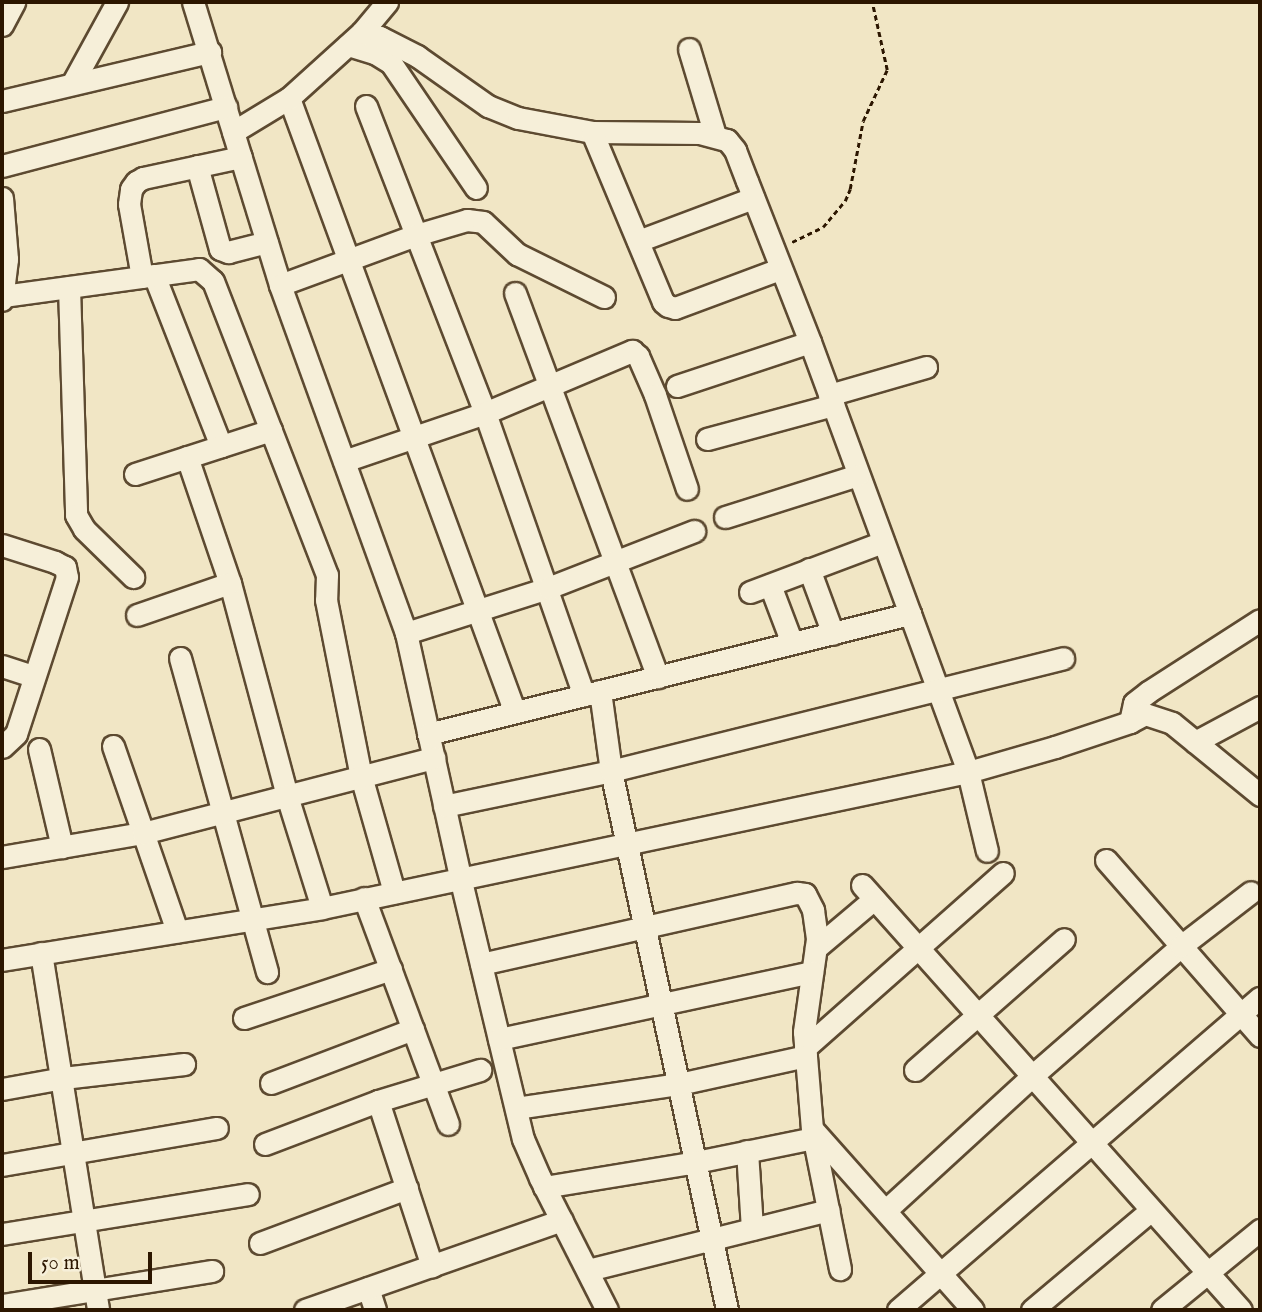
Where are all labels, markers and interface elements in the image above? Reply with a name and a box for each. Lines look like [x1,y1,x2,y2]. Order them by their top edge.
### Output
scale bar [32,1238,156,1282]
text: 50 m [41,1250,80,1277]

